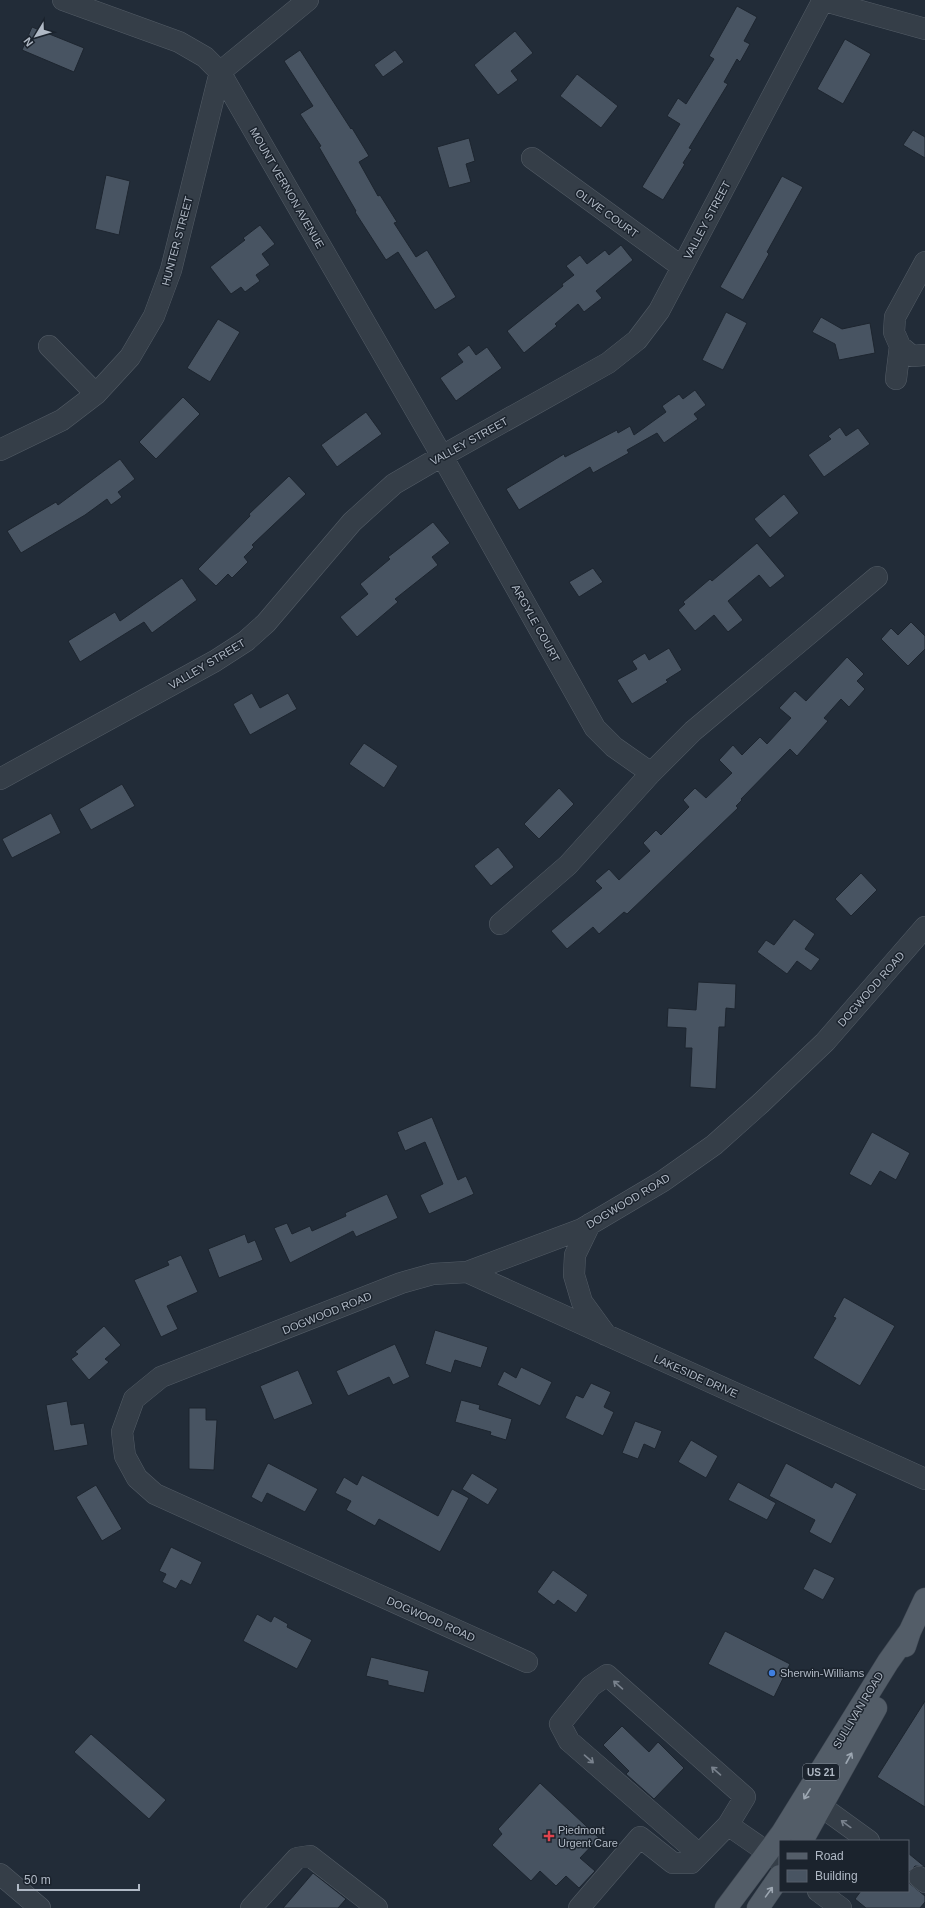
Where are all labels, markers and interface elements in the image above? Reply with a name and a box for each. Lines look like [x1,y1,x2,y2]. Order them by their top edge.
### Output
north arrow [16,16,56,56]
text: N [21,35,35,49]
street label: MOUNT VERNON AVENUE [248,126,326,250]
street label: VALLEY STREET [681,179,733,261]
street label: OLIVE COURT [573,186,641,240]
street label: HUNTER STREET [159,195,195,287]
street label: VALLEY STREET [428,415,510,467]
street label: ARGYLE COURT [510,582,562,664]
street label: VALLEY STREET [167,636,248,692]
street label: DOGWOOD ROAD [835,949,907,1029]
street label: DOGWOOD ROAD [584,1171,672,1231]
street label: DOGWOOD ROAD [281,1290,373,1336]
street label: LAKESIDE DRIVE [652,1352,740,1400]
street label: DOGWOOD ROAD [385,1594,477,1644]
place label: Sherwin-Williams [780,1667,865,1679]
marker: Sherwin-Williams [767,1668,777,1678]
street label: SULLIVAN ROAD [830,1669,886,1750]
one-way arrow [614,1681,624,1690]
one-way arrow [845,1752,853,1764]
one-way arrow [584,1754,595,1763]
road number: US 21 [803,1764,839,1780]
one-way arrow [711,1766,721,1775]
one-way arrow [802,1788,810,1800]
one-way arrow [840,1820,851,1828]
place label: Piedmont Urgent Care [558,1824,618,1849]
marker: Piedmont Urgent Care [543,1830,555,1842]
legend [779,1840,909,1892]
text: Road [815,1849,844,1863]
scale bar [18,1866,139,1892]
text: Building [815,1869,858,1883]
text: 50 m [24,1873,51,1887]
one-way arrow [765,1887,773,1898]

